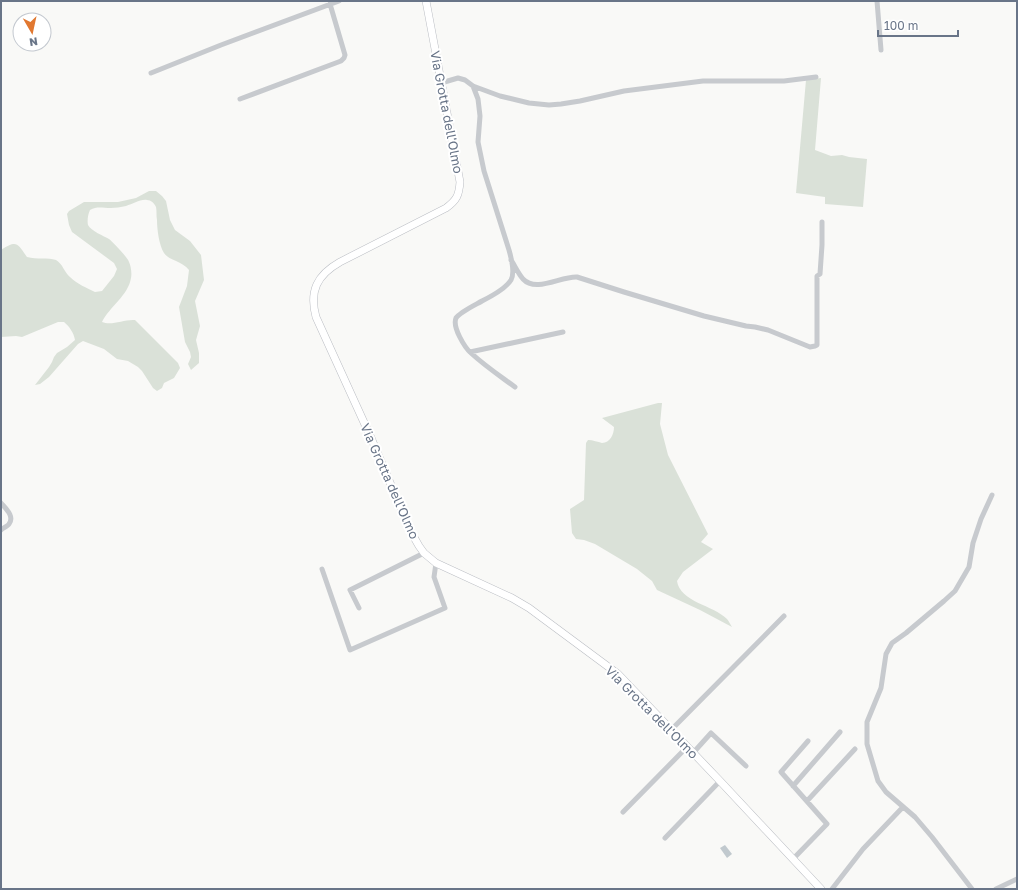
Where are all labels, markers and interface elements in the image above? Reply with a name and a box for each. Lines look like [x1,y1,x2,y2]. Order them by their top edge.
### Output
north arrow [12,12,52,52]
scale bar [878,12,958,38]
text: 100 m [884,18,918,33]
text: N [28,35,39,49]
street label: Via Grotta dell'Olmo [427,49,467,175]
street label: Via Grotta dell'Olmo [357,421,423,541]
street label: Via Grotta dell'Olmo [602,662,702,762]

